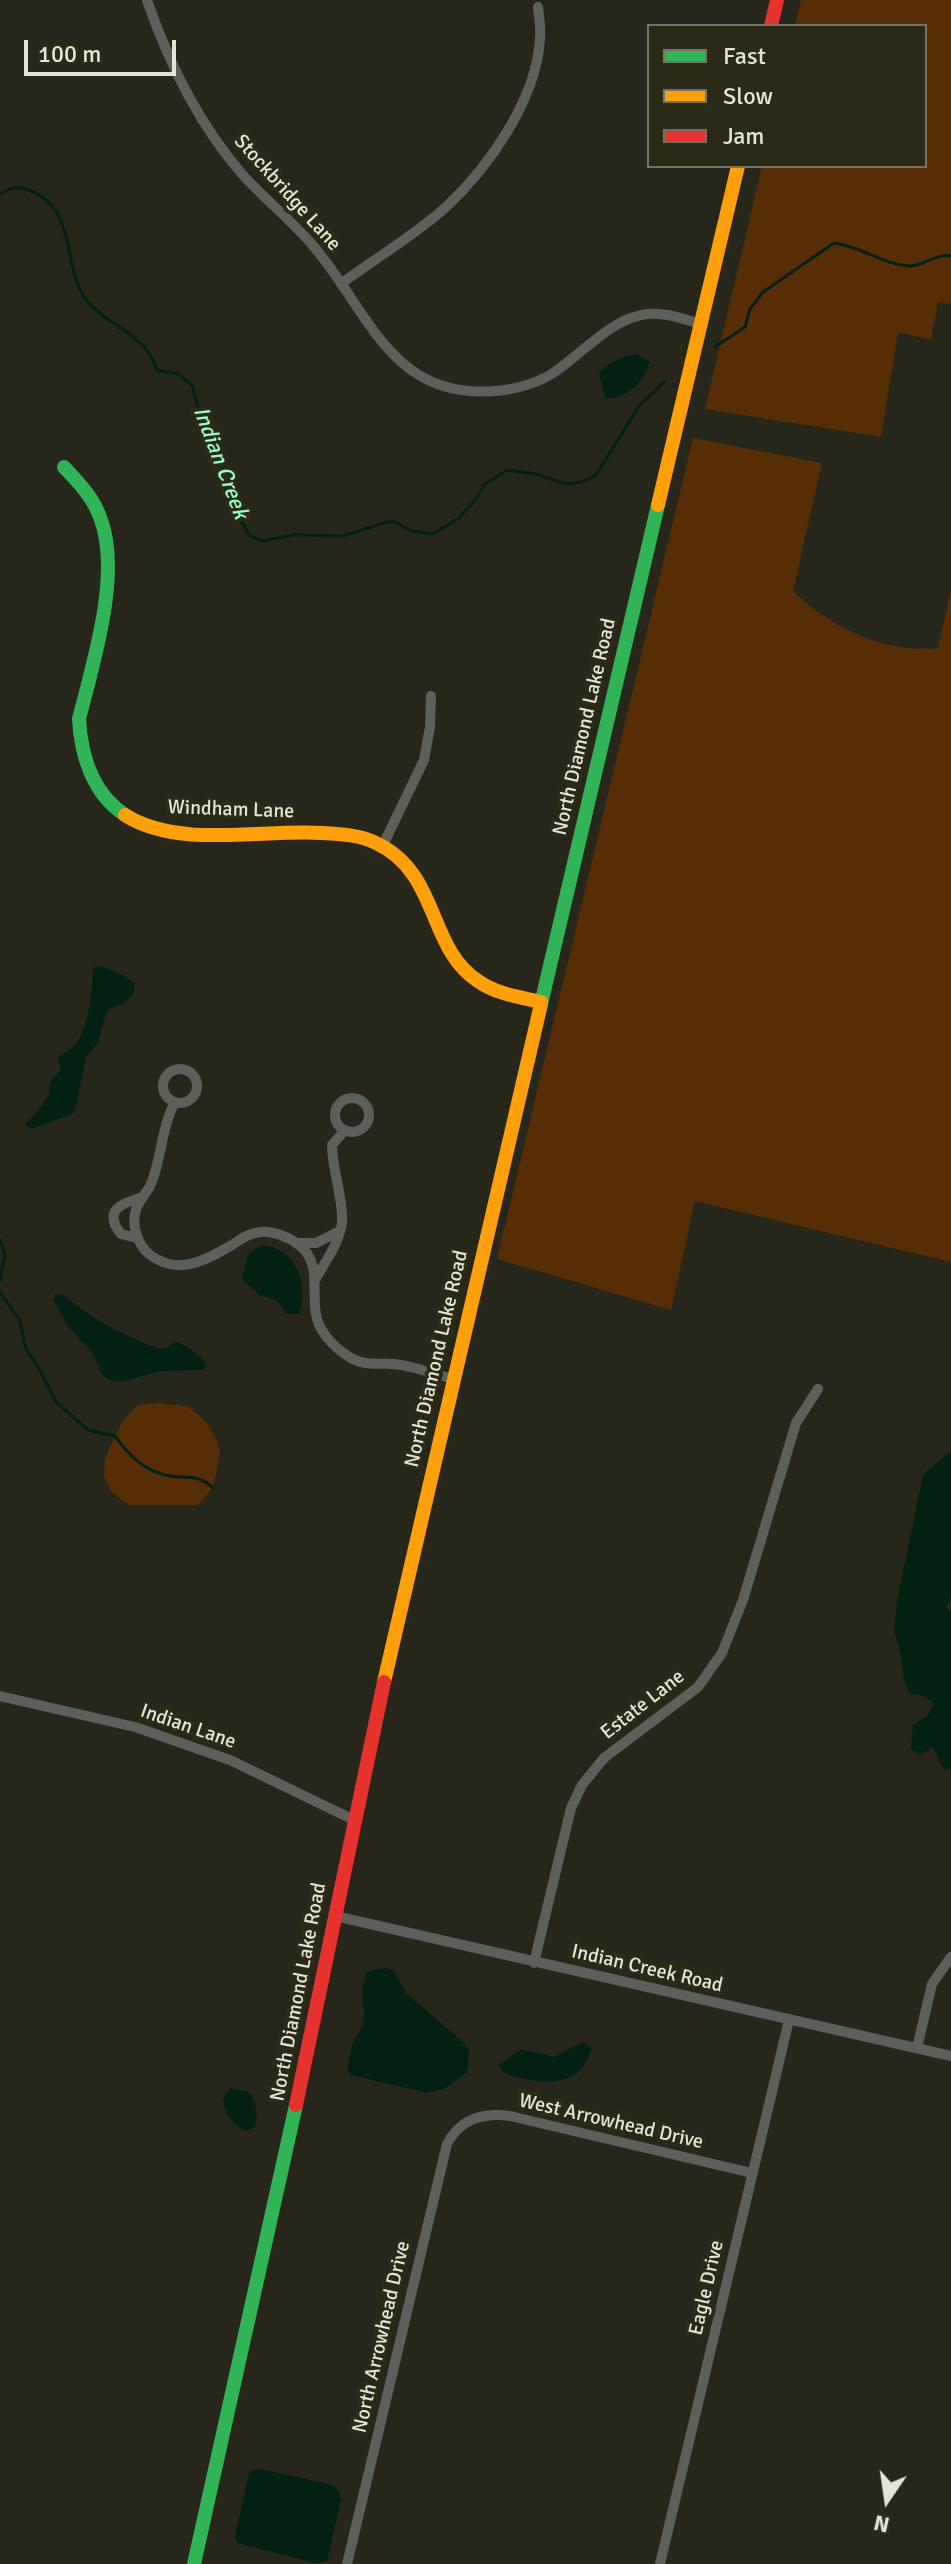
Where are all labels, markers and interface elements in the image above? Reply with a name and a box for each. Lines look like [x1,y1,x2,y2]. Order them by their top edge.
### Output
scale bar [28,24,180,74]
legend [647,24,927,168]
text: 100 m [38,39,101,69]
text: Fast [723,41,766,71]
text: Slow [723,81,773,111]
text: Jam [723,121,764,151]
street label: Stockbridge Lane [228,130,346,256]
water label: Indian Creek [187,403,253,523]
street label: North Diamond Lake Road [548,616,622,838]
street label: Windham Lane [167,796,295,824]
street label: North Diamond Lake Road [400,1248,474,1470]
street label: Estate Lane [596,1665,690,1745]
street label: Indian Lane [137,1699,239,1755]
street label: North Diamond Lake Road [266,1881,332,2103]
street label: Indian Creek Road [569,1940,725,1998]
street label: West Arrowhead Drive [517,2089,705,2155]
street label: Eagle Drive [684,2238,730,2338]
street label: North Arrowhead Drive [348,2239,416,2435]
north arrow [847,2460,927,2540]
text: N [871,2509,892,2539]

